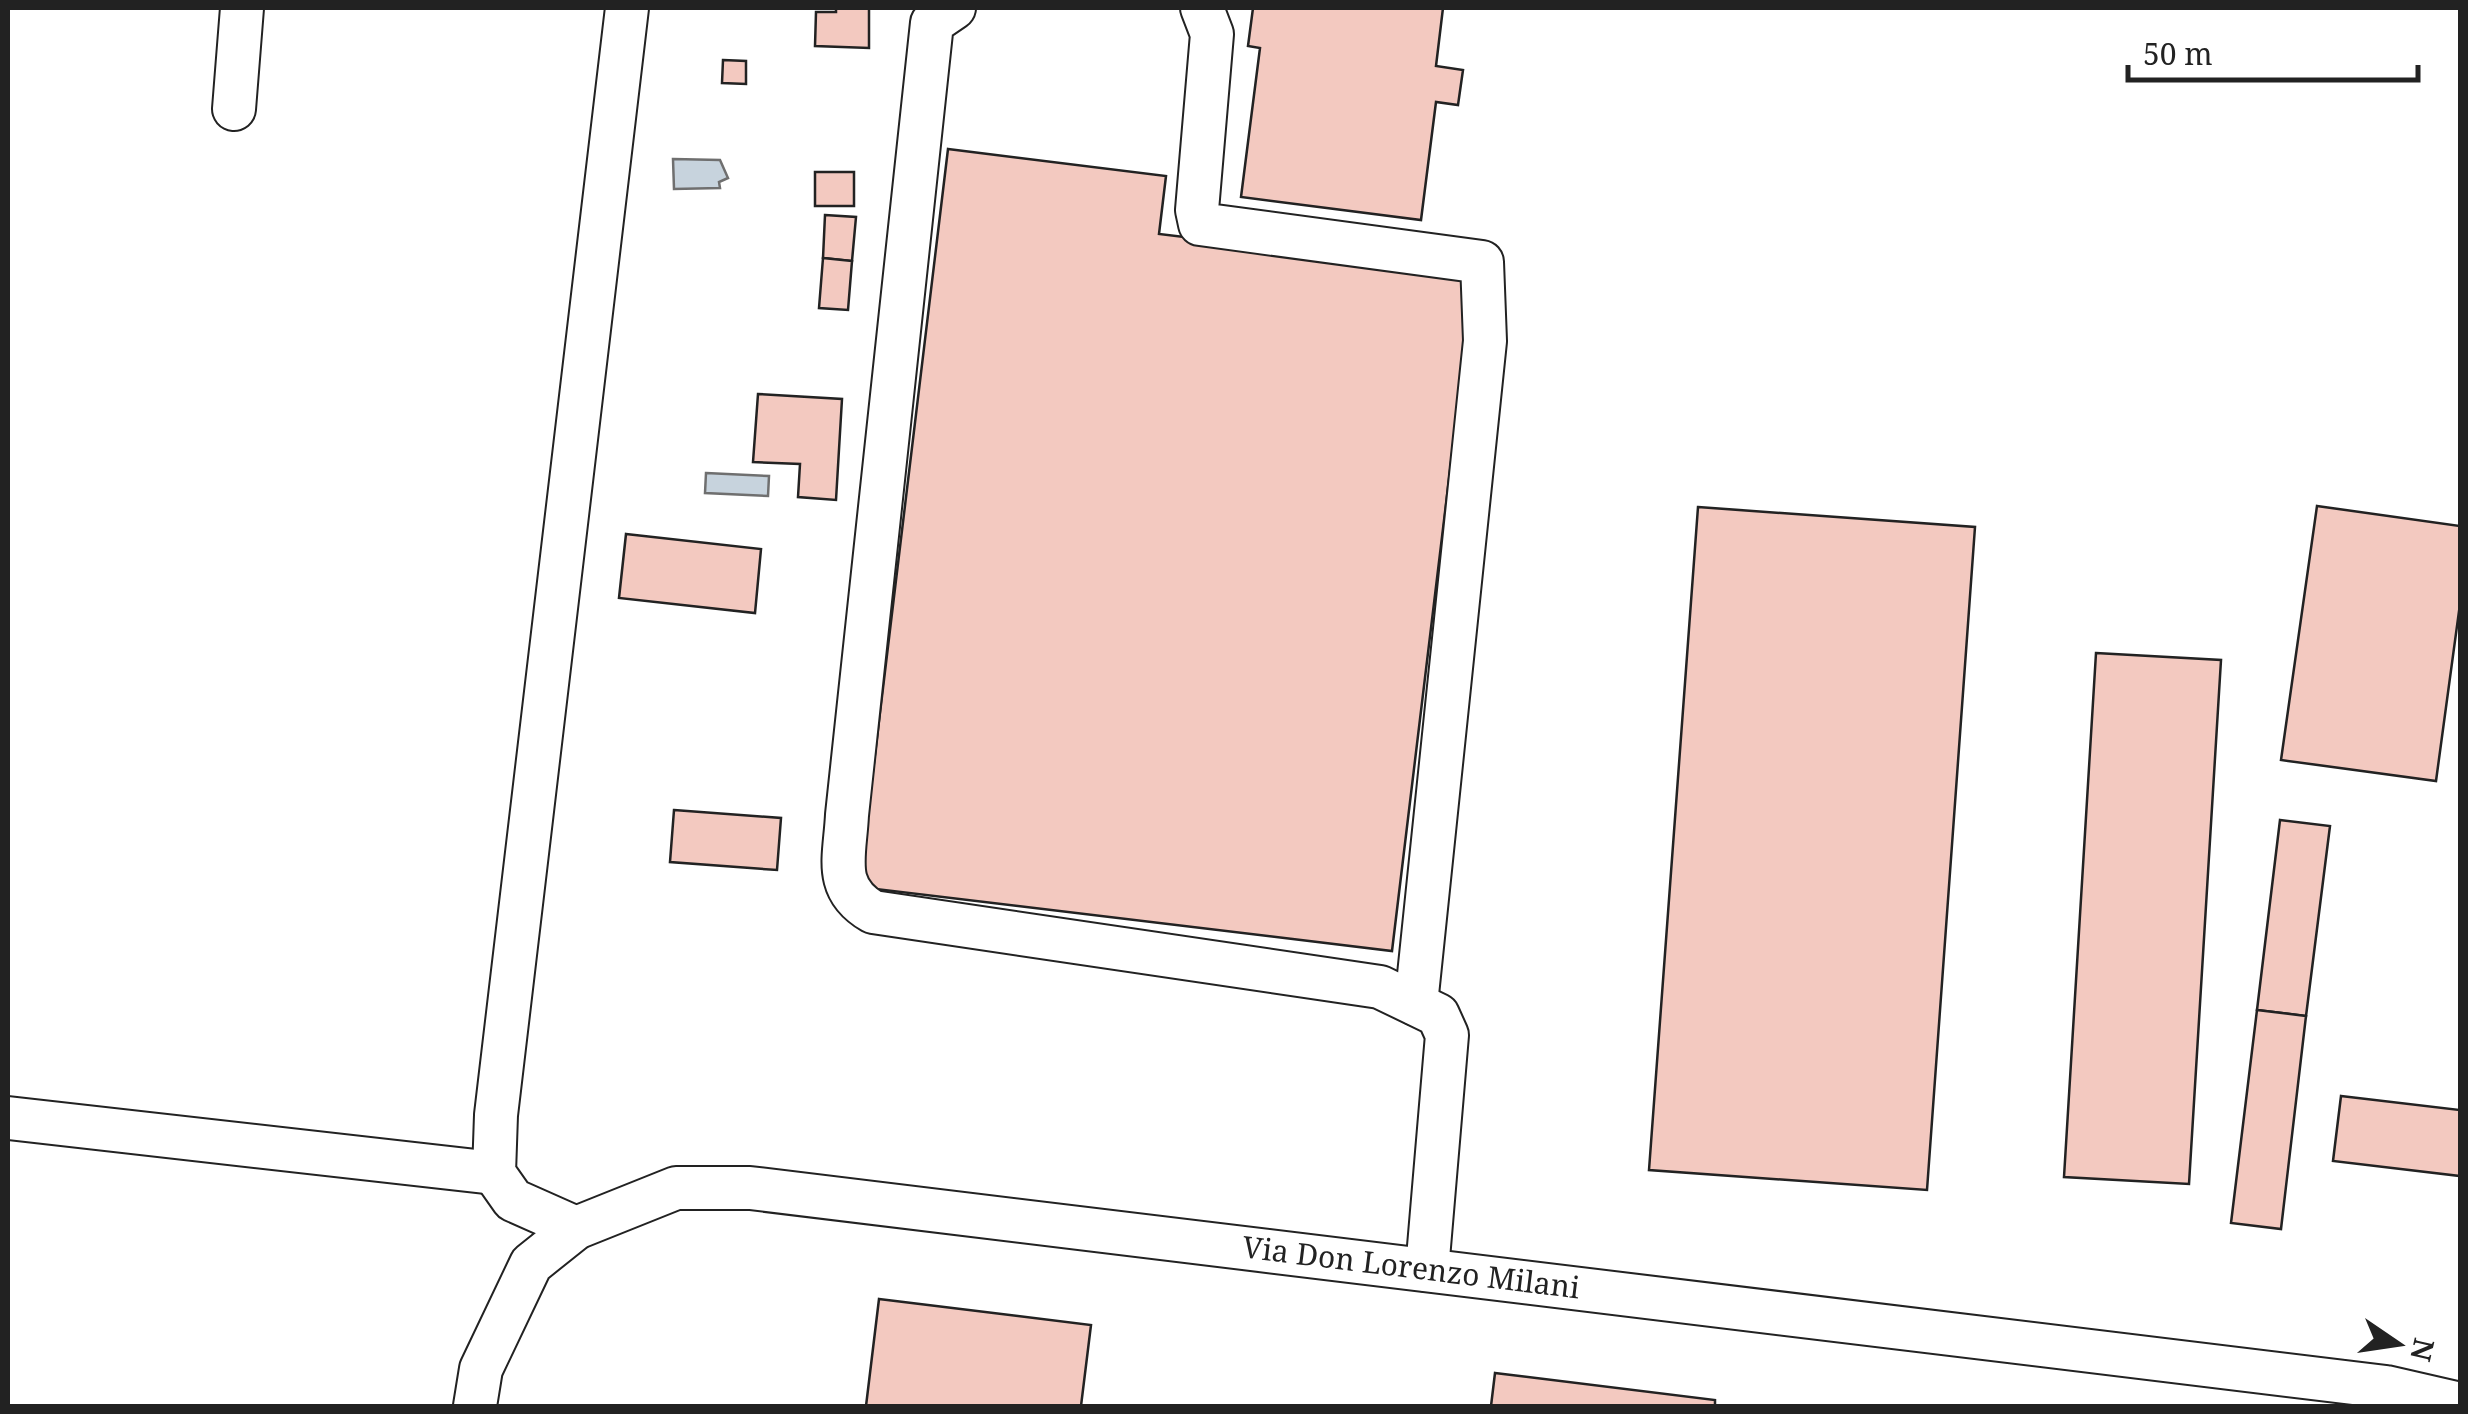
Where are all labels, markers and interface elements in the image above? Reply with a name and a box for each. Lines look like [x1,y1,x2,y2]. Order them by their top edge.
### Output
scale bar [2128,20,2418,82]
text: 50 m [2143,33,2213,74]
street label: Via Don Lorenzo Milani [1240,1225,1583,1308]
north arrow [2348,1294,2448,1394]
text: N [2402,1335,2444,1365]

